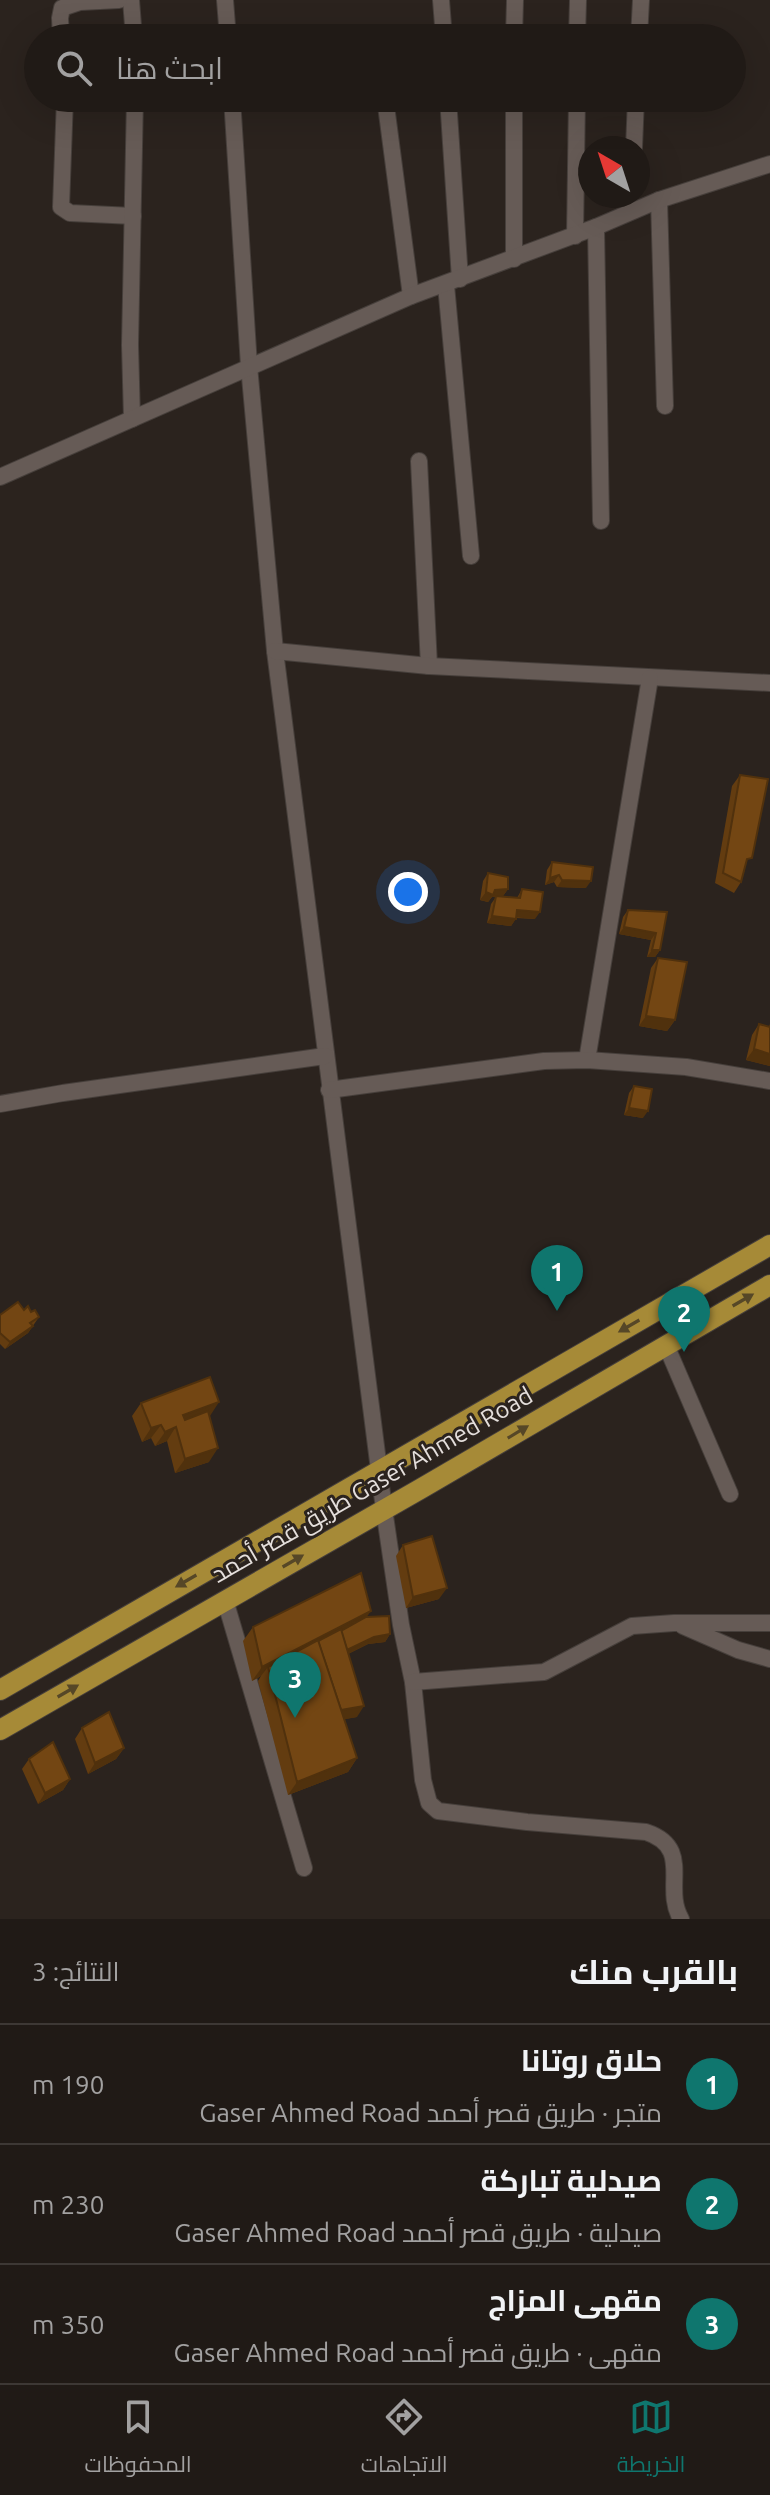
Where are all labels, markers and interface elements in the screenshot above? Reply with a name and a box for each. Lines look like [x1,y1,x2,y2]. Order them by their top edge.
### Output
search box [24,24,746,112]
icon: search [52,46,96,90]
text: ابحث هنا [116,51,223,85]
north arrow [578,136,650,208]
your location [388,872,428,912]
pin: 1 [531,1245,583,1311]
pin: 2 [658,1286,710,1352]
one-way arrow [732,1294,754,1308]
one-way arrow [618,1319,641,1333]
street label: طريق قصر أحمد Gaser Ahmed Road [205,1380,538,1590]
one-way arrow [507,1425,529,1439]
one-way arrow [282,1554,304,1568]
one-way arrow [175,1574,197,1588]
pin: 3 [269,1652,321,1718]
one-way arrow [56,1684,79,1698]
text: بالقرب منك [570,1952,738,1990]
text: النتائج: 3 [32,1957,119,1986]
text: حلاق روتانا [521,2043,662,2077]
text: 190 m [32,2070,104,2099]
text: 1 [705,2070,719,2099]
text: متجر · طريق قصر أحمد Gaser Ahmed Road [199,2098,662,2127]
text: صيدلية تباركة [480,2163,662,2197]
text: 230 m [32,2190,104,2219]
text: 2 [705,2190,719,2219]
text: صيدلية · طريق قصر أحمد Gaser Ahmed Road [174,2218,662,2247]
text: مقهى المزاج [488,2283,662,2317]
text: 350 m [32,2310,104,2339]
text: 3 [705,2310,719,2339]
text: مقهى · طريق قصر أحمد Gaser Ahmed Road [174,2338,662,2367]
tab: المحفوظات [85,2395,192,2485]
tab: الاتجاهات [361,2395,448,2485]
tab: الخريطة [617,2395,685,2485]

